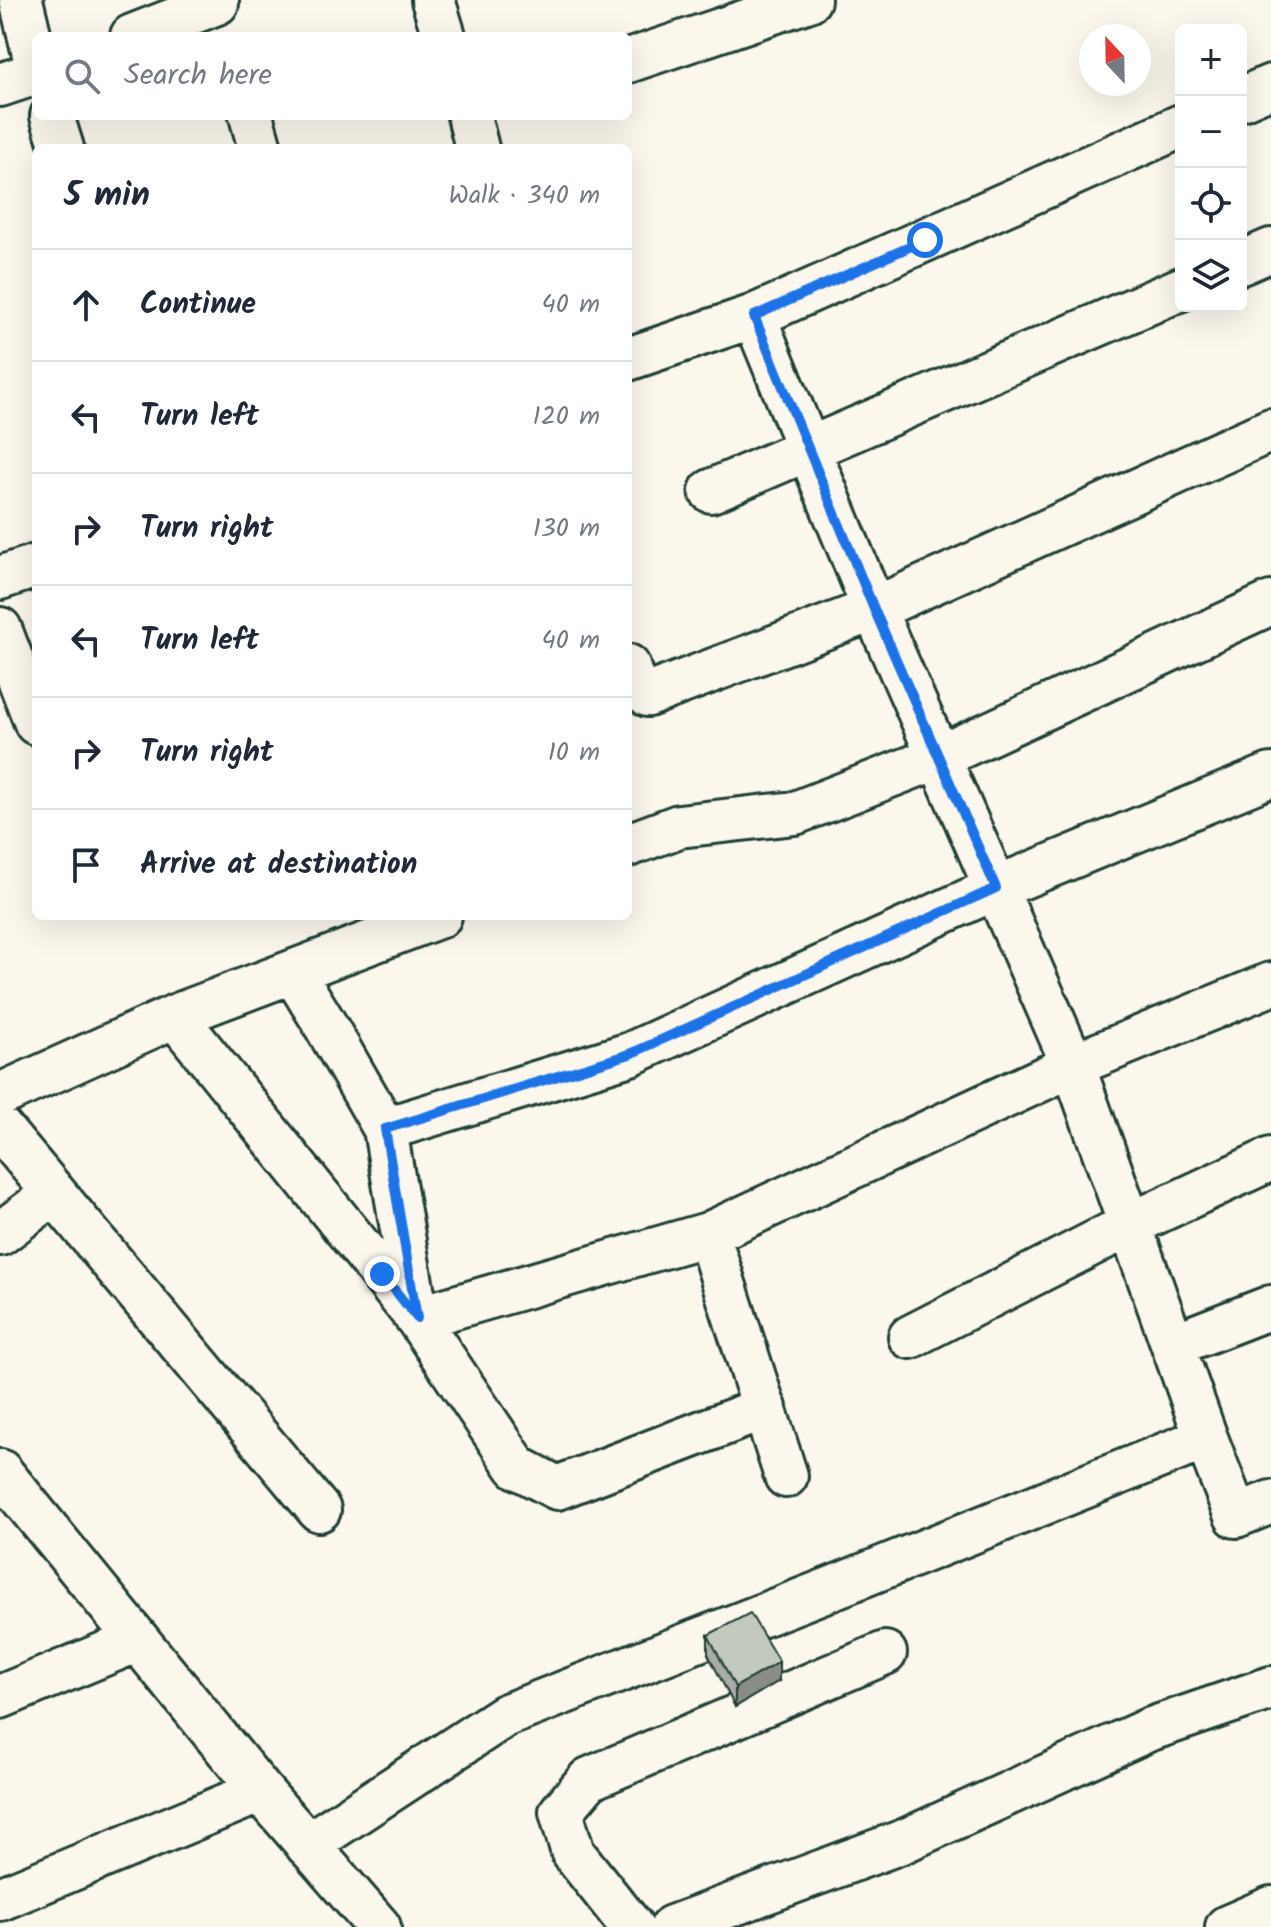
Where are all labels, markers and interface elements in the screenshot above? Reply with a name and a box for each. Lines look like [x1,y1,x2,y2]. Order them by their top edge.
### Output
north arrow [1079,24,1151,96]
map controls [1175,24,1247,312]
button: + [1175,24,1247,96]
search box [32,32,632,120]
text: Search here [124,52,272,100]
icon: search [60,54,104,98]
button: − [1175,96,1247,168]
button: locate [1175,168,1247,240]
text: 5 min [64,169,150,223]
text: Walk · 340 m [449,175,600,217]
route start [907,222,943,258]
button: layers [1175,240,1247,312]
text: Continue [140,281,256,329]
icon: ahead [64,283,108,327]
text: 40 m [542,284,600,326]
text: Turn left [140,393,259,441]
icon: left [64,395,108,439]
text: 120 m [533,396,600,438]
text: Turn right [140,505,273,553]
icon: right [64,507,108,551]
text: 130 m [533,508,600,550]
text: Turn left [140,617,259,665]
icon: left [64,619,108,663]
text: 40 m [542,620,600,662]
text: Turn right [140,729,273,777]
icon: right [64,731,108,775]
text: 10 m [548,732,600,774]
text: Arrive at destination [140,841,417,889]
icon: arrive [64,843,108,887]
route end [364,1256,400,1292]

